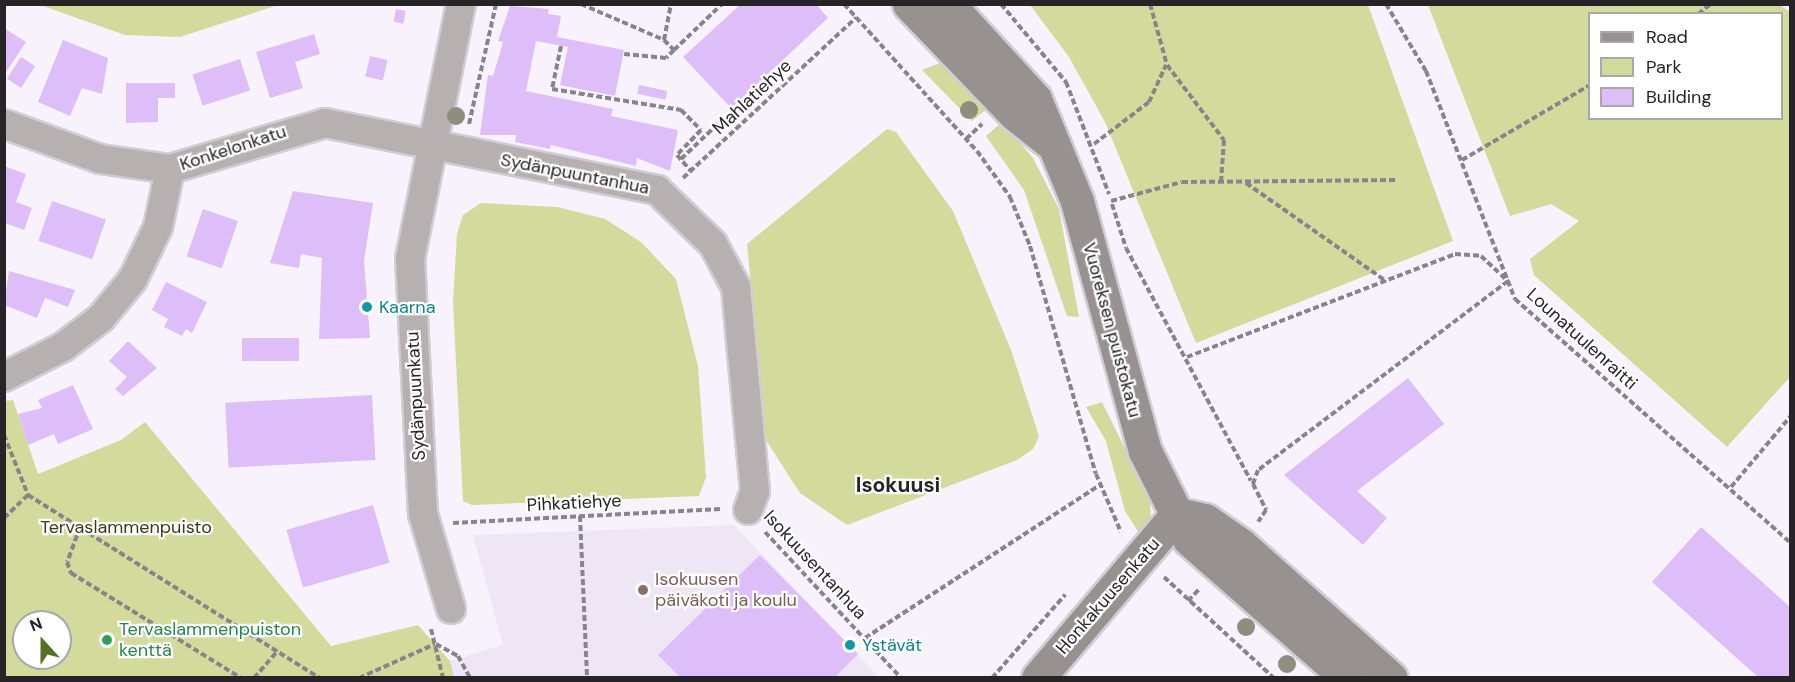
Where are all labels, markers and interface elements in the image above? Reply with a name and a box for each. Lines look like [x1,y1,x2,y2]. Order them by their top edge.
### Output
legend [1588,12,1783,120]
text: Road [1646,25,1688,49]
street label: Mahlatiehye [708,55,796,139]
text: Park [1646,55,1682,79]
text: Building [1646,85,1711,109]
street label: Konkelonkatu [177,121,289,175]
street label: Sydänpuuntanhua [499,149,651,199]
street label: Vuoreksen puistokatu [1078,240,1146,420]
street label: Lounatuulenraitti [1522,284,1642,394]
place label: Kaarna [379,296,435,318]
marker: Kaarna [360,300,374,314]
street label: Sydänpuunkatu [402,331,430,461]
district label: Isokuusi [856,472,940,498]
street label: Pihkatiehye [526,490,622,516]
street label: Isokuusentanhua [759,506,871,624]
park label: Tervaslammenpuisto [40,516,212,538]
street label: Honkakuusenkatu [1052,533,1164,659]
place label: Isokuusen päiväkoti ja koulu [655,569,797,612]
marker: Isokuusen päiväkoti ja koulu [636,583,650,597]
north arrow [12,610,72,670]
text: N [27,613,45,636]
place label: Tervaslammenpuiston kenttä [119,619,301,662]
marker: Tervaslammenpuiston kenttä [100,633,114,647]
place label: Ystävät [862,634,922,656]
marker: Ystävät [843,638,857,652]

